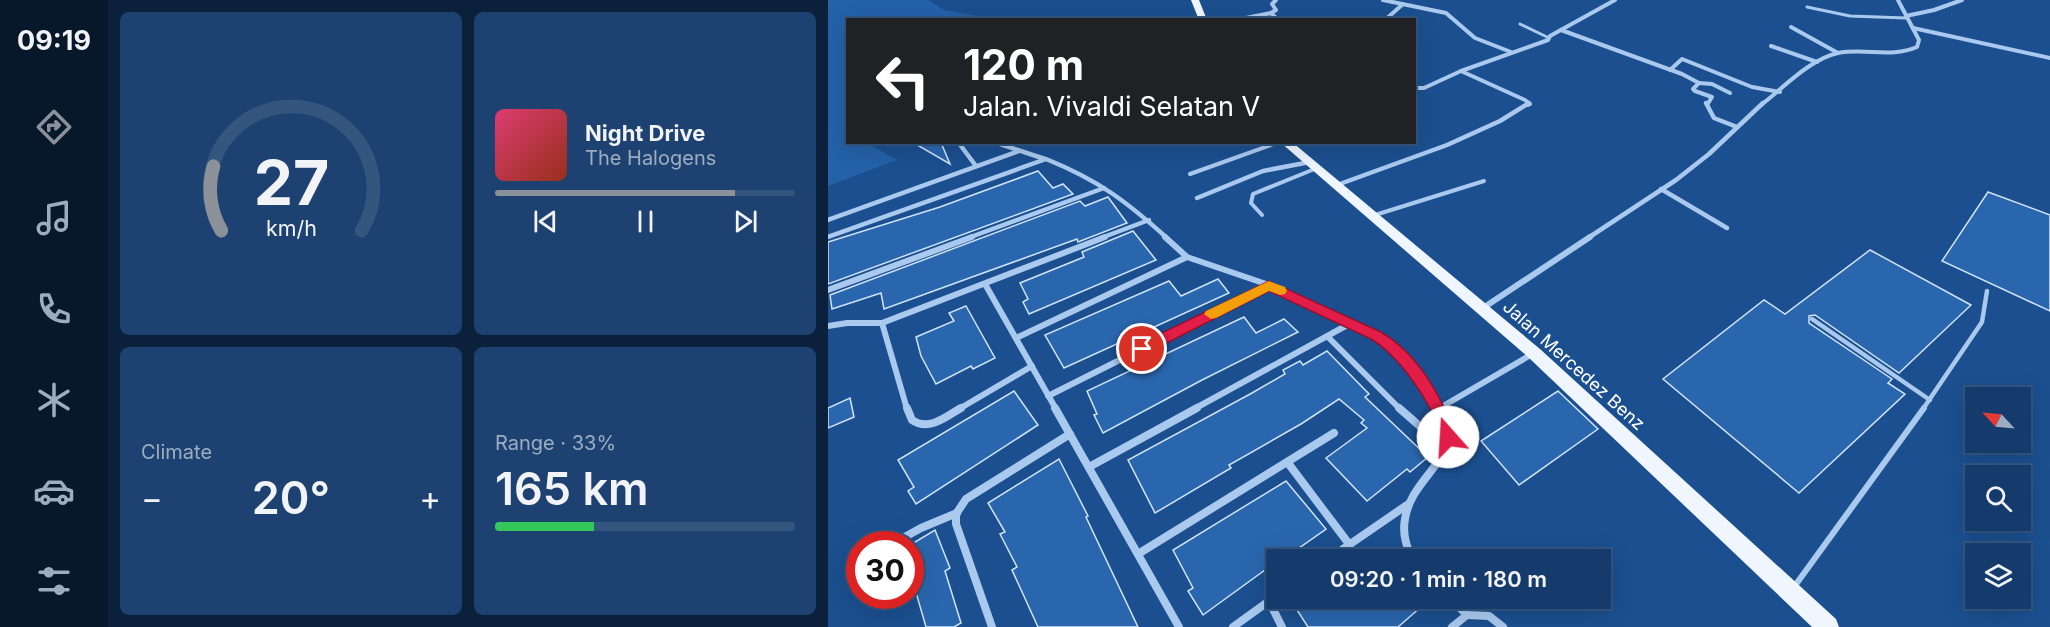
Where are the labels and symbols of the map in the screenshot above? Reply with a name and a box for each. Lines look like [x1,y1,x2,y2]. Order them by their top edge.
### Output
street label: Jalan Mercedez Benz [1499,296,1649,434]
pin [1116,323,1167,374]
north arrow [1965,387,2031,453]
position arrow [1416,405,1480,469]
speed limit sign: 30 [846,531,924,609]

